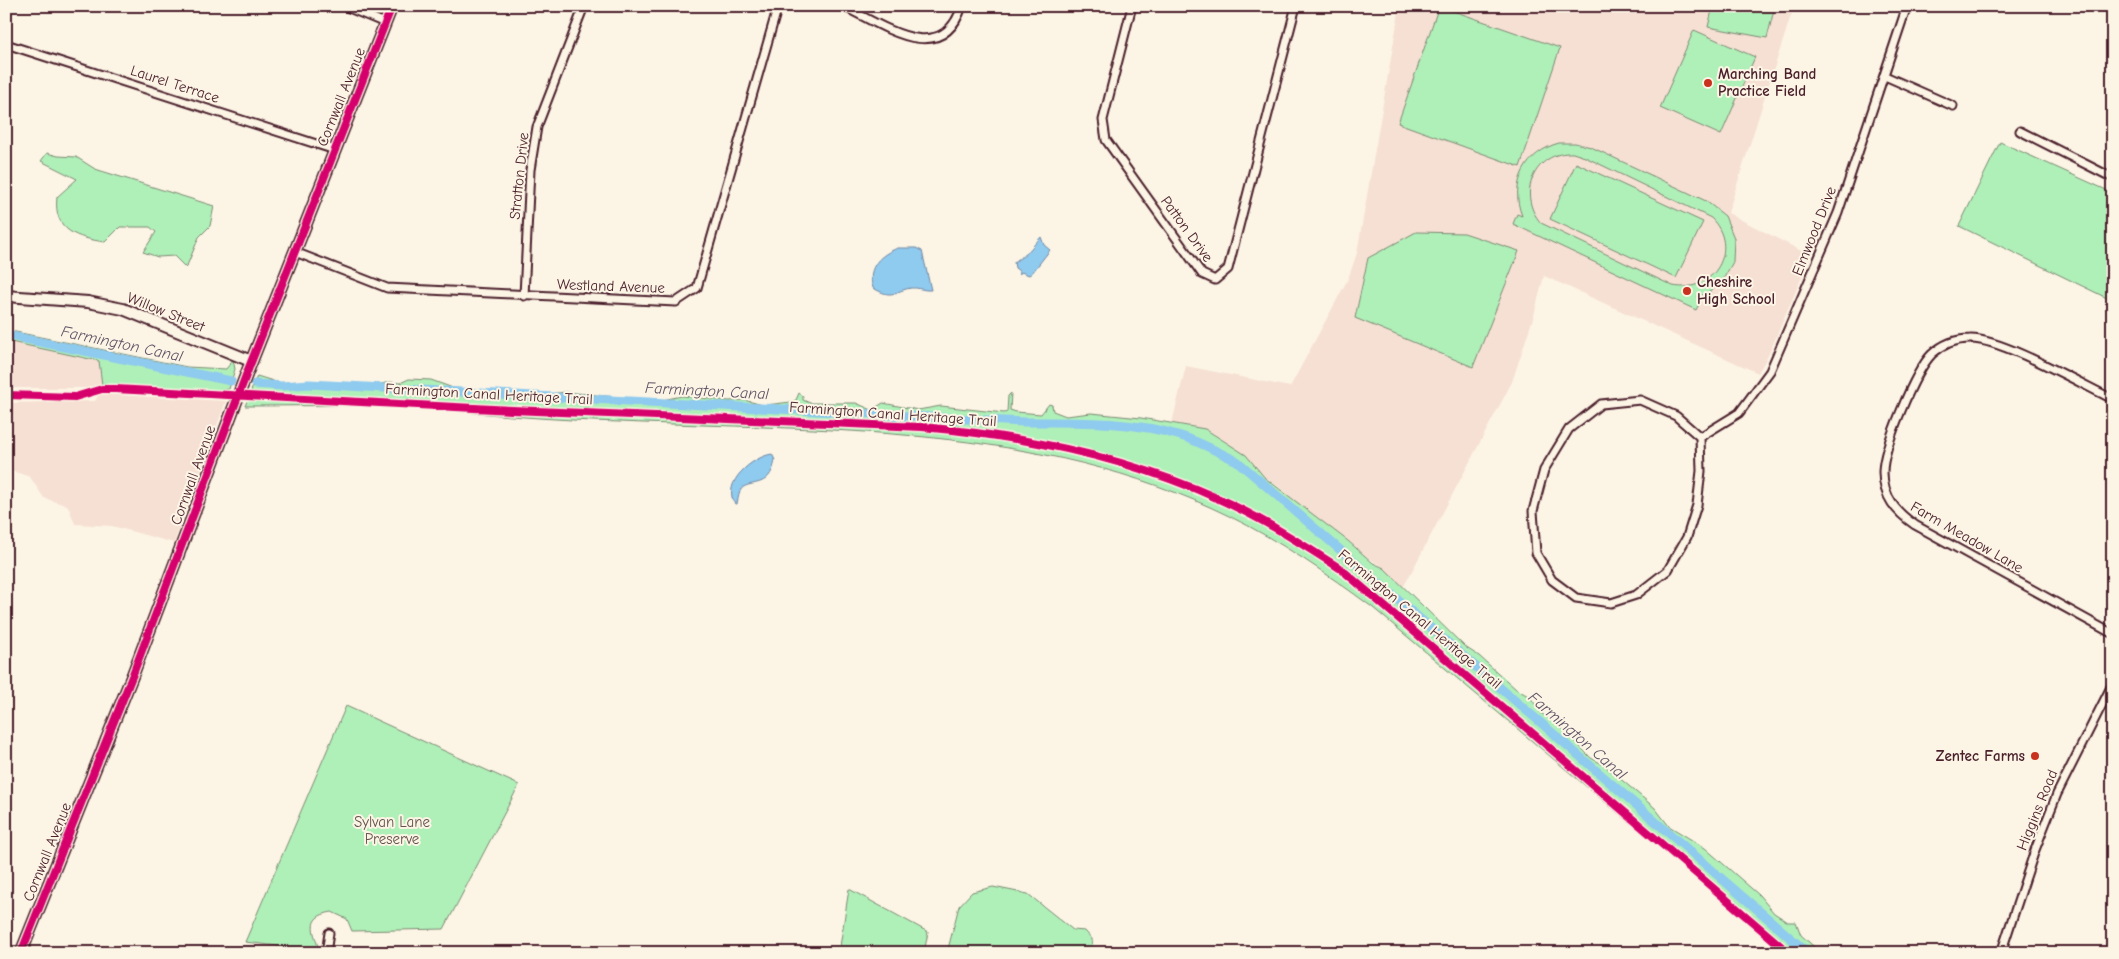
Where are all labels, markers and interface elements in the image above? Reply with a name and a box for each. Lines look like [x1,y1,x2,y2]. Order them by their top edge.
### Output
street label: Cornwall Avenue [313,44,369,149]
street label: Laurel Terrace [128,61,222,107]
place label: Marching Band Practice Field [1718,65,1816,100]
marker: Marching Band Practice Field [1702,77,1714,89]
street label: Stratton Drive [505,131,533,221]
street label: Elmwood Drive [1788,183,1840,278]
street label: Patton Drive [1157,192,1217,266]
place label: Cheshire High School [1697,273,1775,308]
street label: Westland Avenue [557,275,666,297]
marker: Cheshire High School [1681,285,1693,297]
street label: Willow Street [124,288,208,336]
water label: Farmington Canal [59,322,185,366]
water label: Farmington Canal [645,379,770,403]
street label: Farmington Canal Heritage Trail [385,380,593,408]
street label: Farmington Canal Heritage Trail [789,398,997,430]
street label: Cornwall Avenue [167,422,220,527]
street label: Farm Meadow Lane [1907,497,2027,577]
street label: Farmington Canal Heritage Trail [1335,545,1505,693]
water label: Farmington Canal [1525,688,1630,784]
place label: Zentec Farms [1936,747,2025,765]
marker: Zentec Farms [2029,750,2041,762]
street label: Higgins Road [2013,767,2061,853]
street label: Cornwall Avenue [19,799,75,904]
park label: Sylvan Lane Preserve [354,813,431,848]

